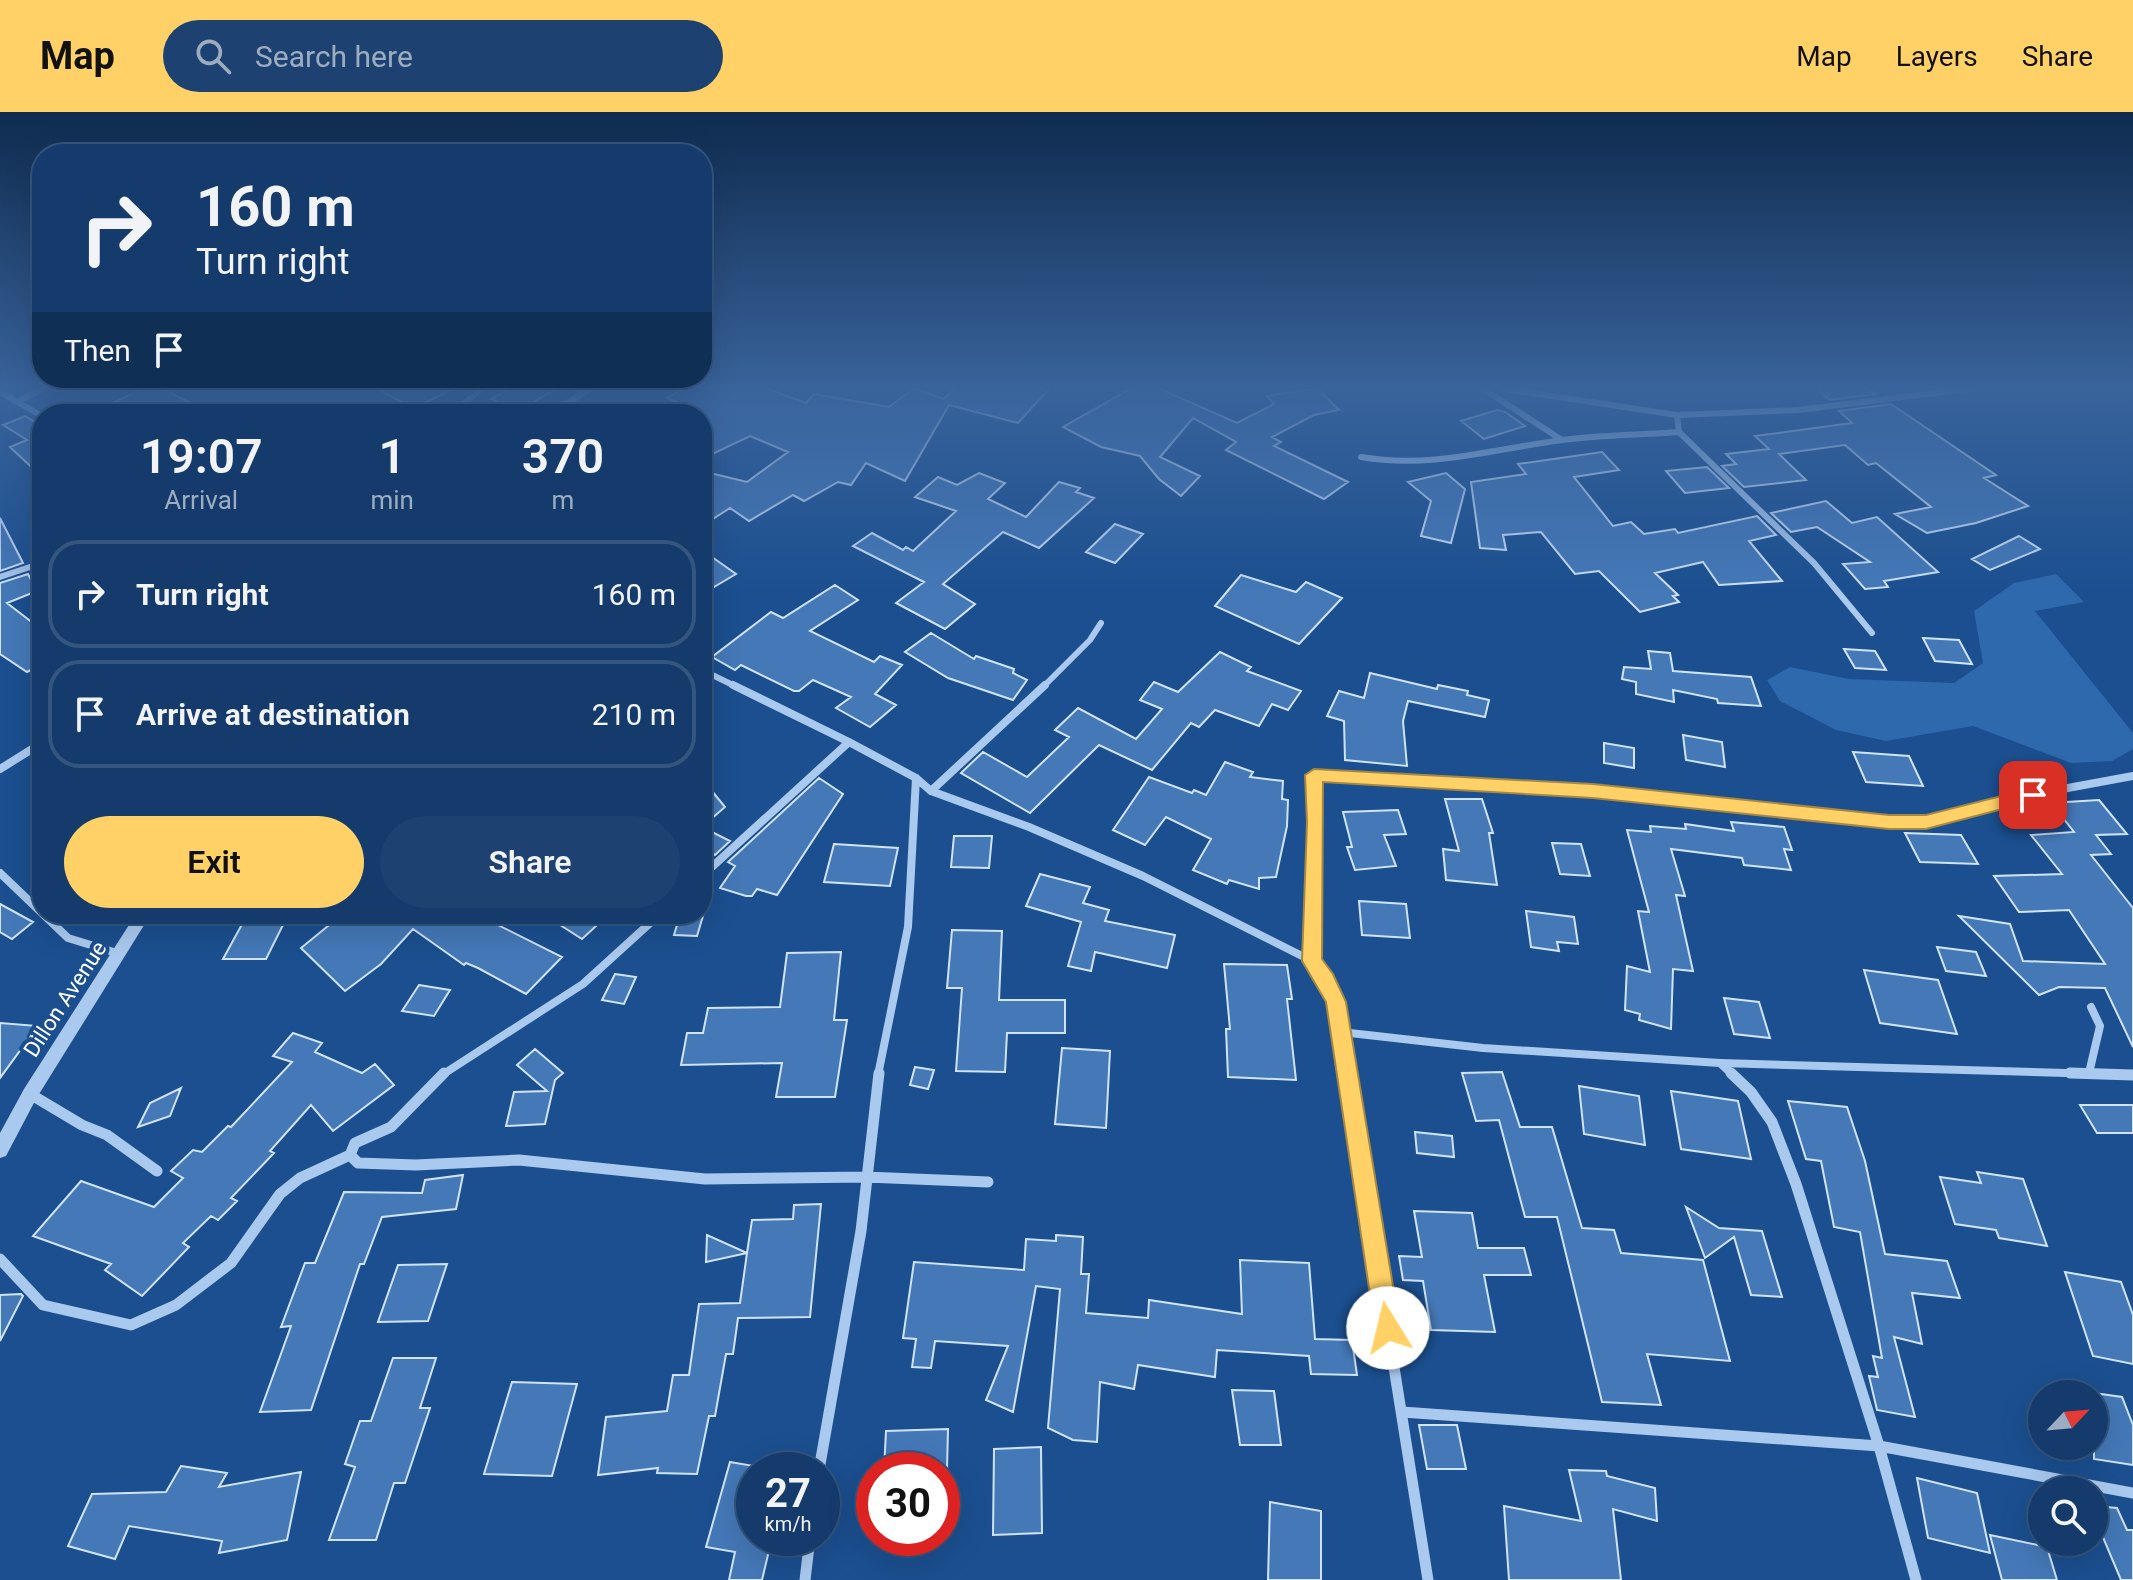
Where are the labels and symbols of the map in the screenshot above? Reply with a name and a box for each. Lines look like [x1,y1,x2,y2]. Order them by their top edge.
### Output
pin [1999,761,2067,829]
street label: Dillon Avenue [18,937,112,1061]
position arrow [1346,1286,1430,1370]
north arrow [2028,1380,2108,1460]
speed limit sign: 30 [856,1452,960,1556]

